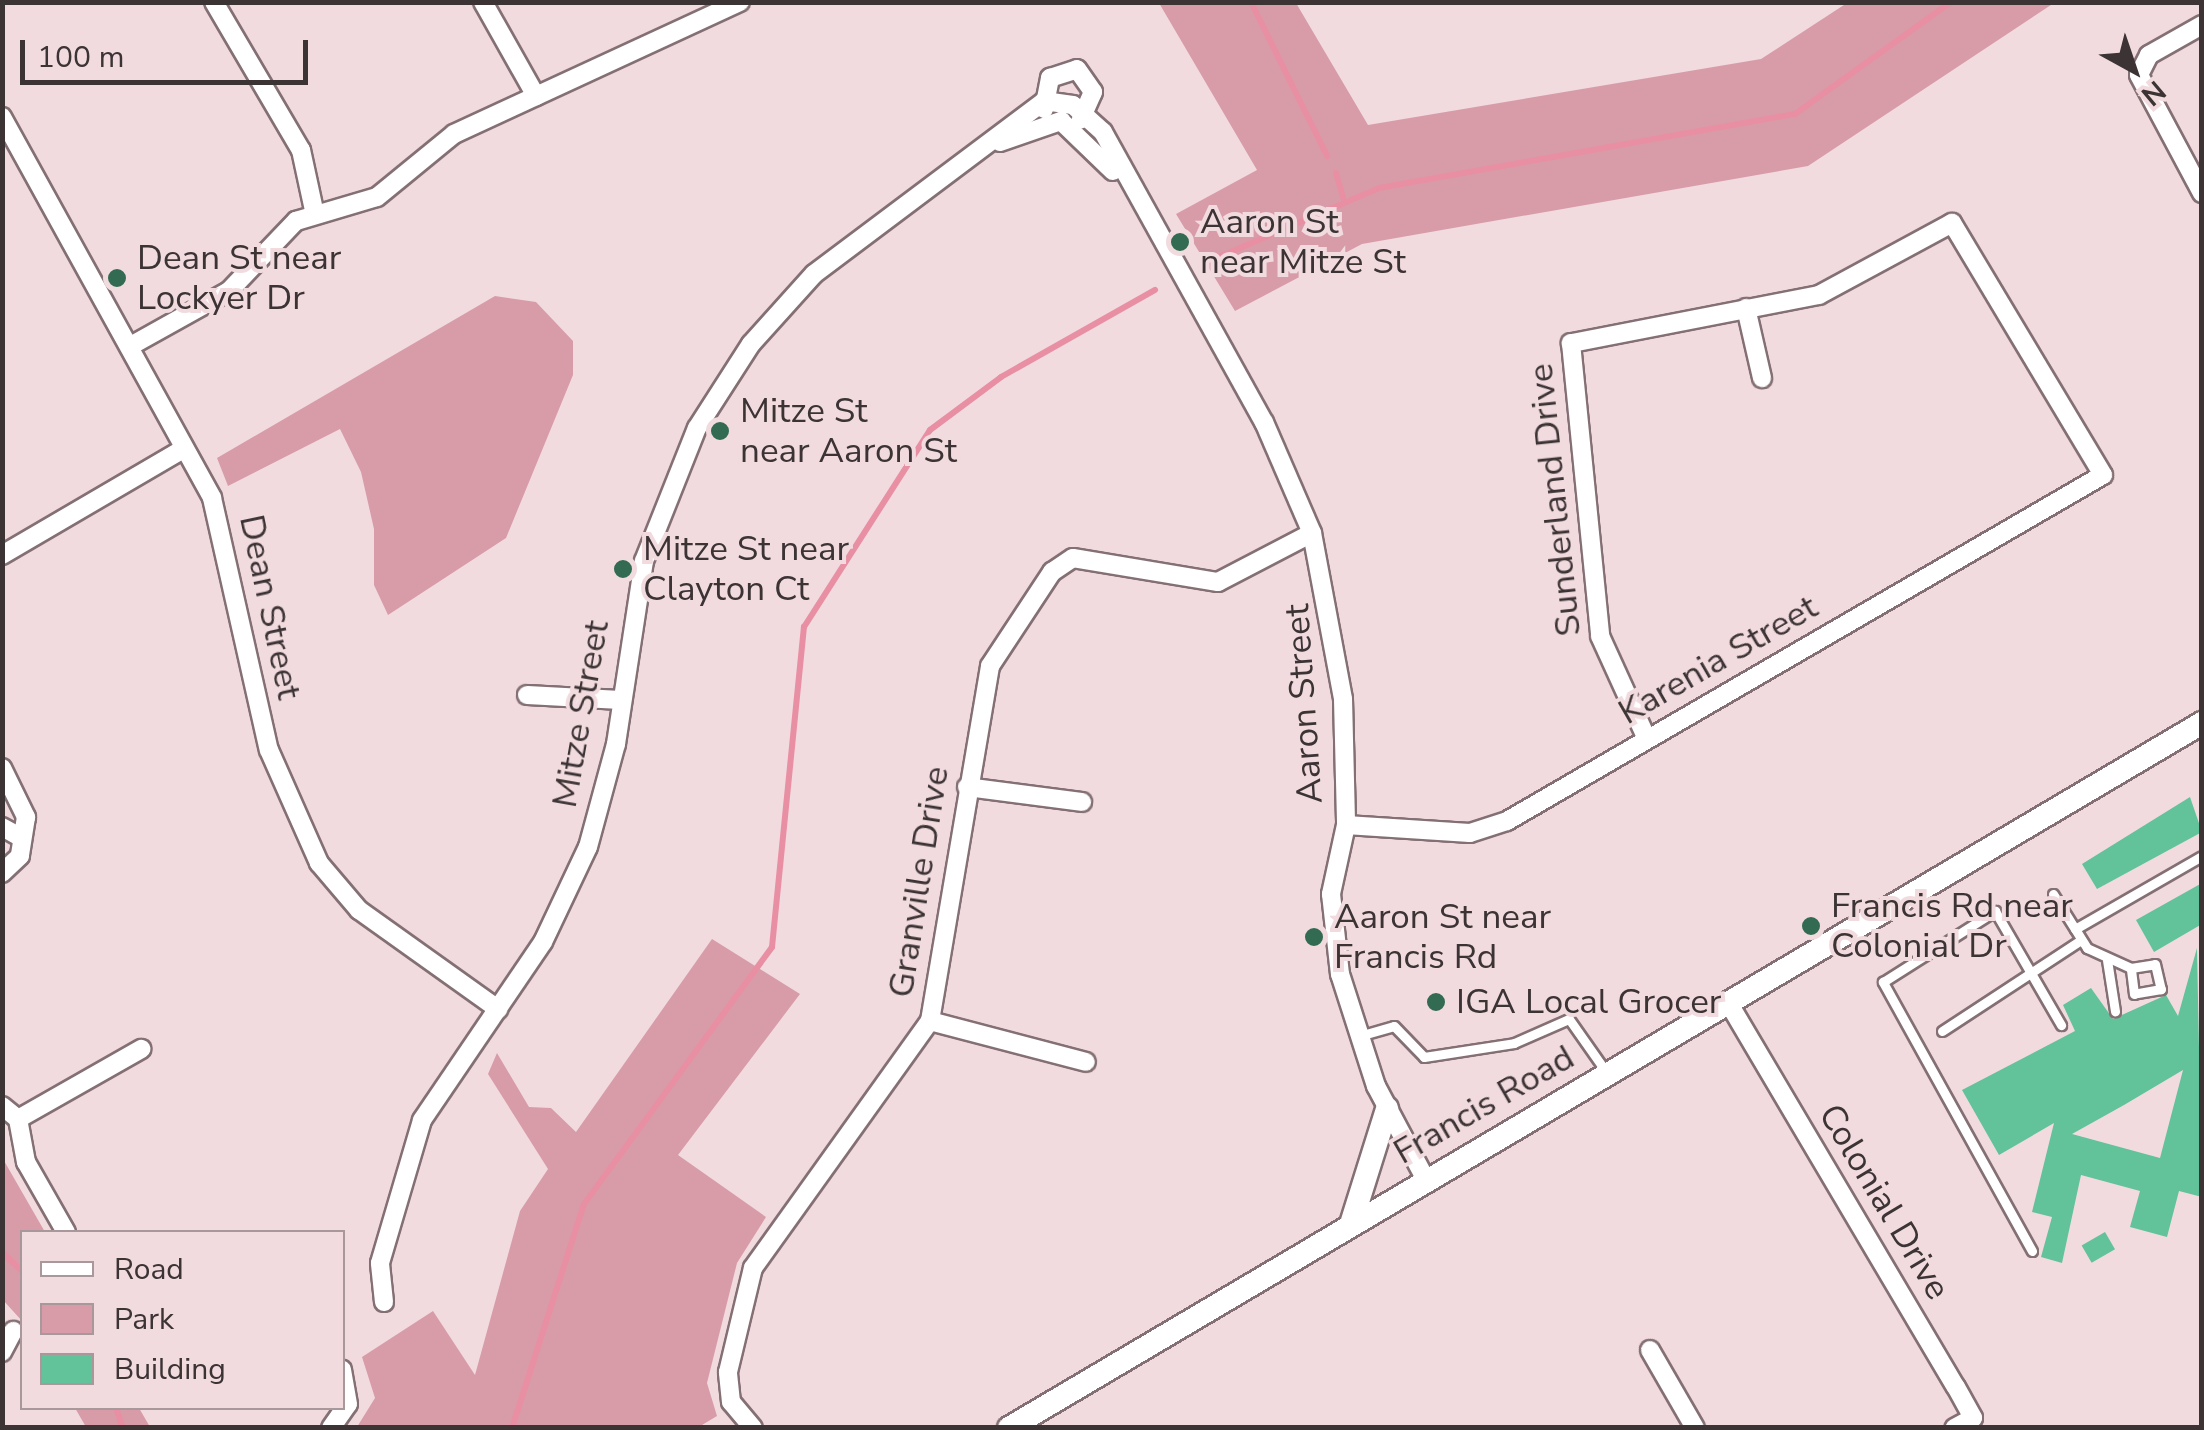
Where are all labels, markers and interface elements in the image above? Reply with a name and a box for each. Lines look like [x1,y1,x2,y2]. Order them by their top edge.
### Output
scale bar [25,20,312,82]
north arrow [2084,20,2184,120]
text: 100 m [37,37,124,78]
text: N [2133,72,2174,114]
place label: Aaron St near Mitze St [1200,201,1406,283]
marker: Aaron St near Mitze St [1169,231,1191,253]
place label: Dean St near Lockyer Dr [137,237,341,319]
marker: Dean St near Lockyer Dr [106,267,128,289]
street label: Sunderland Drive [1520,362,1590,638]
place label: Mitze St near Aaron St [740,390,957,472]
marker: Mitze St near Aaron St [709,420,731,442]
street label: Dean Street [230,511,310,703]
place label: Mitze St near Clayton Ct [643,528,849,610]
marker: Mitze St near Clayton Ct [612,558,634,580]
street label: Karenia Street [1611,586,1825,734]
street label: Aaron Street [1276,603,1332,805]
street label: Mitze Street [544,617,618,811]
street label: Granville Drive [880,763,958,1001]
place label: Francis Rd near Colonial Dr [1831,885,2073,967]
place label: Aaron St near Francis Rd [1334,896,1551,978]
marker: Francis Rd near Colonial Dr [1800,915,1822,937]
marker: Aaron St near Francis Rd [1303,926,1325,948]
place label: IGA Local Grocer [1456,981,1721,1023]
marker: IGA Local Grocer [1425,991,1447,1013]
street label: Francis Road [1386,1037,1582,1173]
street label: Colonial Drive [1809,1097,1959,1307]
legend [20,1230,345,1410]
text: Road [114,1249,184,1290]
text: Park [114,1299,174,1340]
text: Building [114,1349,226,1390]

